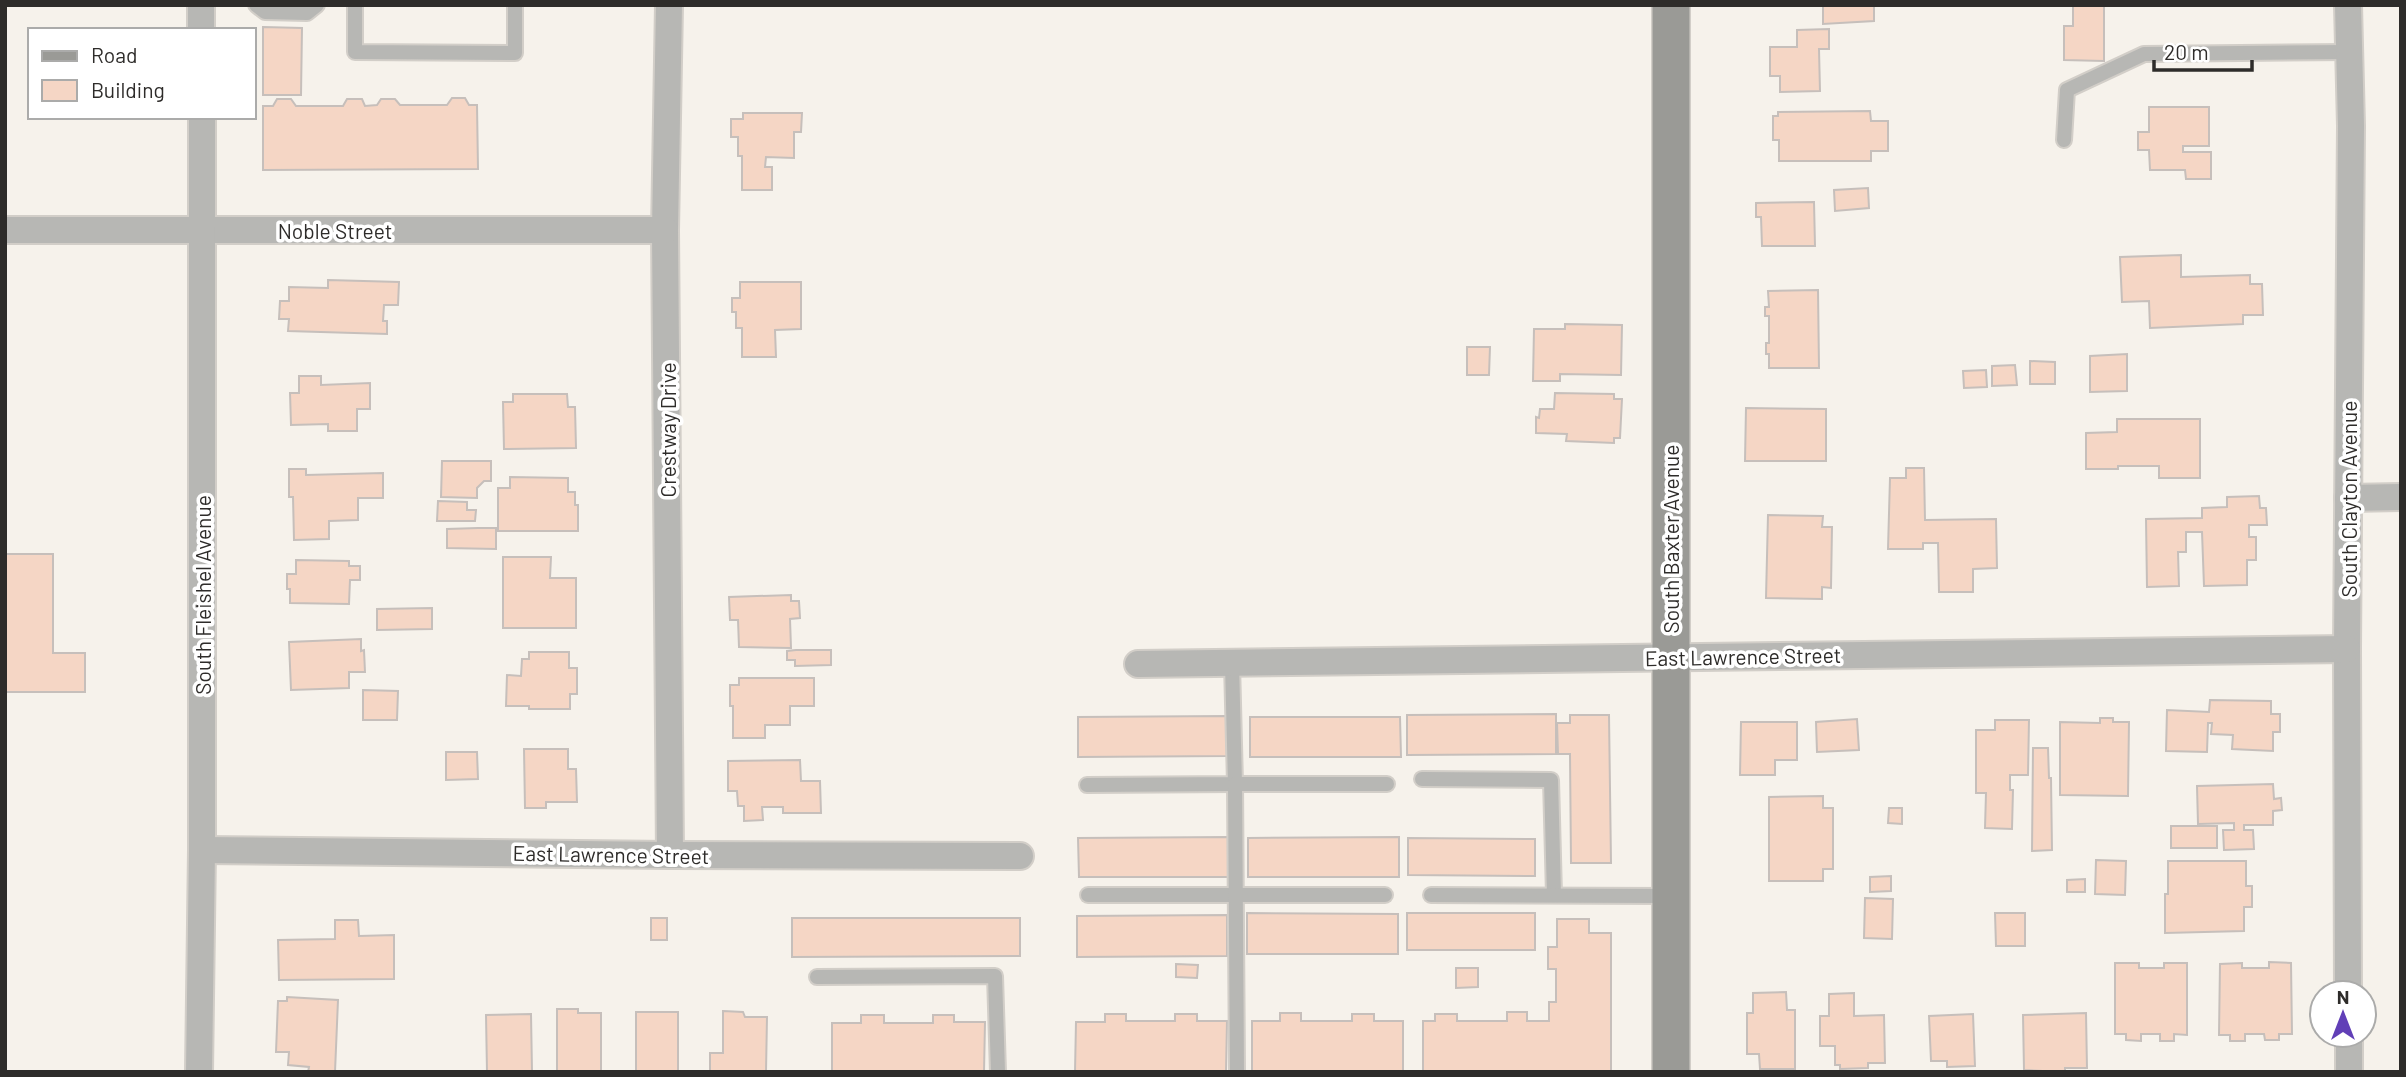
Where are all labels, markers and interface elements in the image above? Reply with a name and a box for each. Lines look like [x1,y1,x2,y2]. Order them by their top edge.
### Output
legend [28,28,256,119]
scale bar [2154,28,2252,72]
text: 20 m [2164,39,2209,64]
text: Road [91,42,137,67]
text: Building [91,77,165,102]
street label: Noble Street [278,218,392,243]
street label: Crestway Drive [655,362,680,498]
street label: South Clayton Avenue [2336,400,2361,598]
street label: South Baxter Avenue [1658,444,1683,634]
street label: South Fleishel Avenue [190,495,215,695]
street label: East Lawrence Street [1645,642,1841,670]
street label: East Lawrence Street [513,840,709,868]
north arrow [2308,979,2378,1049]
text: N [2337,985,2349,1008]

